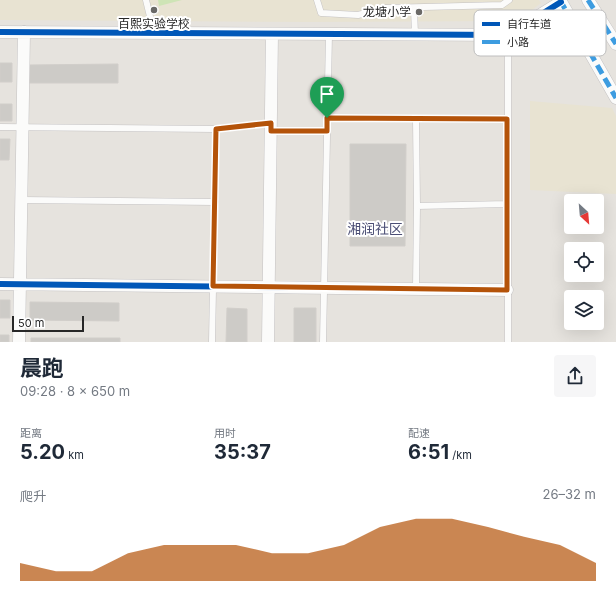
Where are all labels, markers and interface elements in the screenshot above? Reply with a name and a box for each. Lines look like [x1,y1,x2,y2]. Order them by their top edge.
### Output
place label: 龙塘小学 [363,4,411,19]
marker: 百熙实验学校 [149,5,159,15]
marker: 龙塘小学 [414,7,424,17]
legend [474,10,606,56]
place label: 百熙实验学校 [118,16,190,31]
text: 自行车道 [507,17,551,31]
text: 小路 [507,35,529,49]
pin [310,77,344,118]
icon: arrive [316,83,338,105]
north arrow [564,194,604,234]
map controls [564,194,604,330]
district label: 湘润社区 [347,220,403,237]
button: locate [564,242,604,282]
button: layers [564,290,604,330]
scale bar [12,314,84,333]
text: 50 m [18,316,44,330]
text: 晨跑 [20,355,64,381]
button: share [554,355,596,397]
text: 09:28 · 8 × 650 m [20,383,130,399]
text: 距离 [20,426,42,440]
text: 用时 [214,426,236,440]
text: 配速 [408,426,430,440]
text: 5.20 [20,440,65,464]
text: 35:37 [214,440,271,464]
text: 6:51 [408,440,449,464]
text: km [65,448,84,462]
text: /km [449,448,472,462]
text: 26–32 m [543,486,596,502]
text: 爬升 [20,488,46,504]

